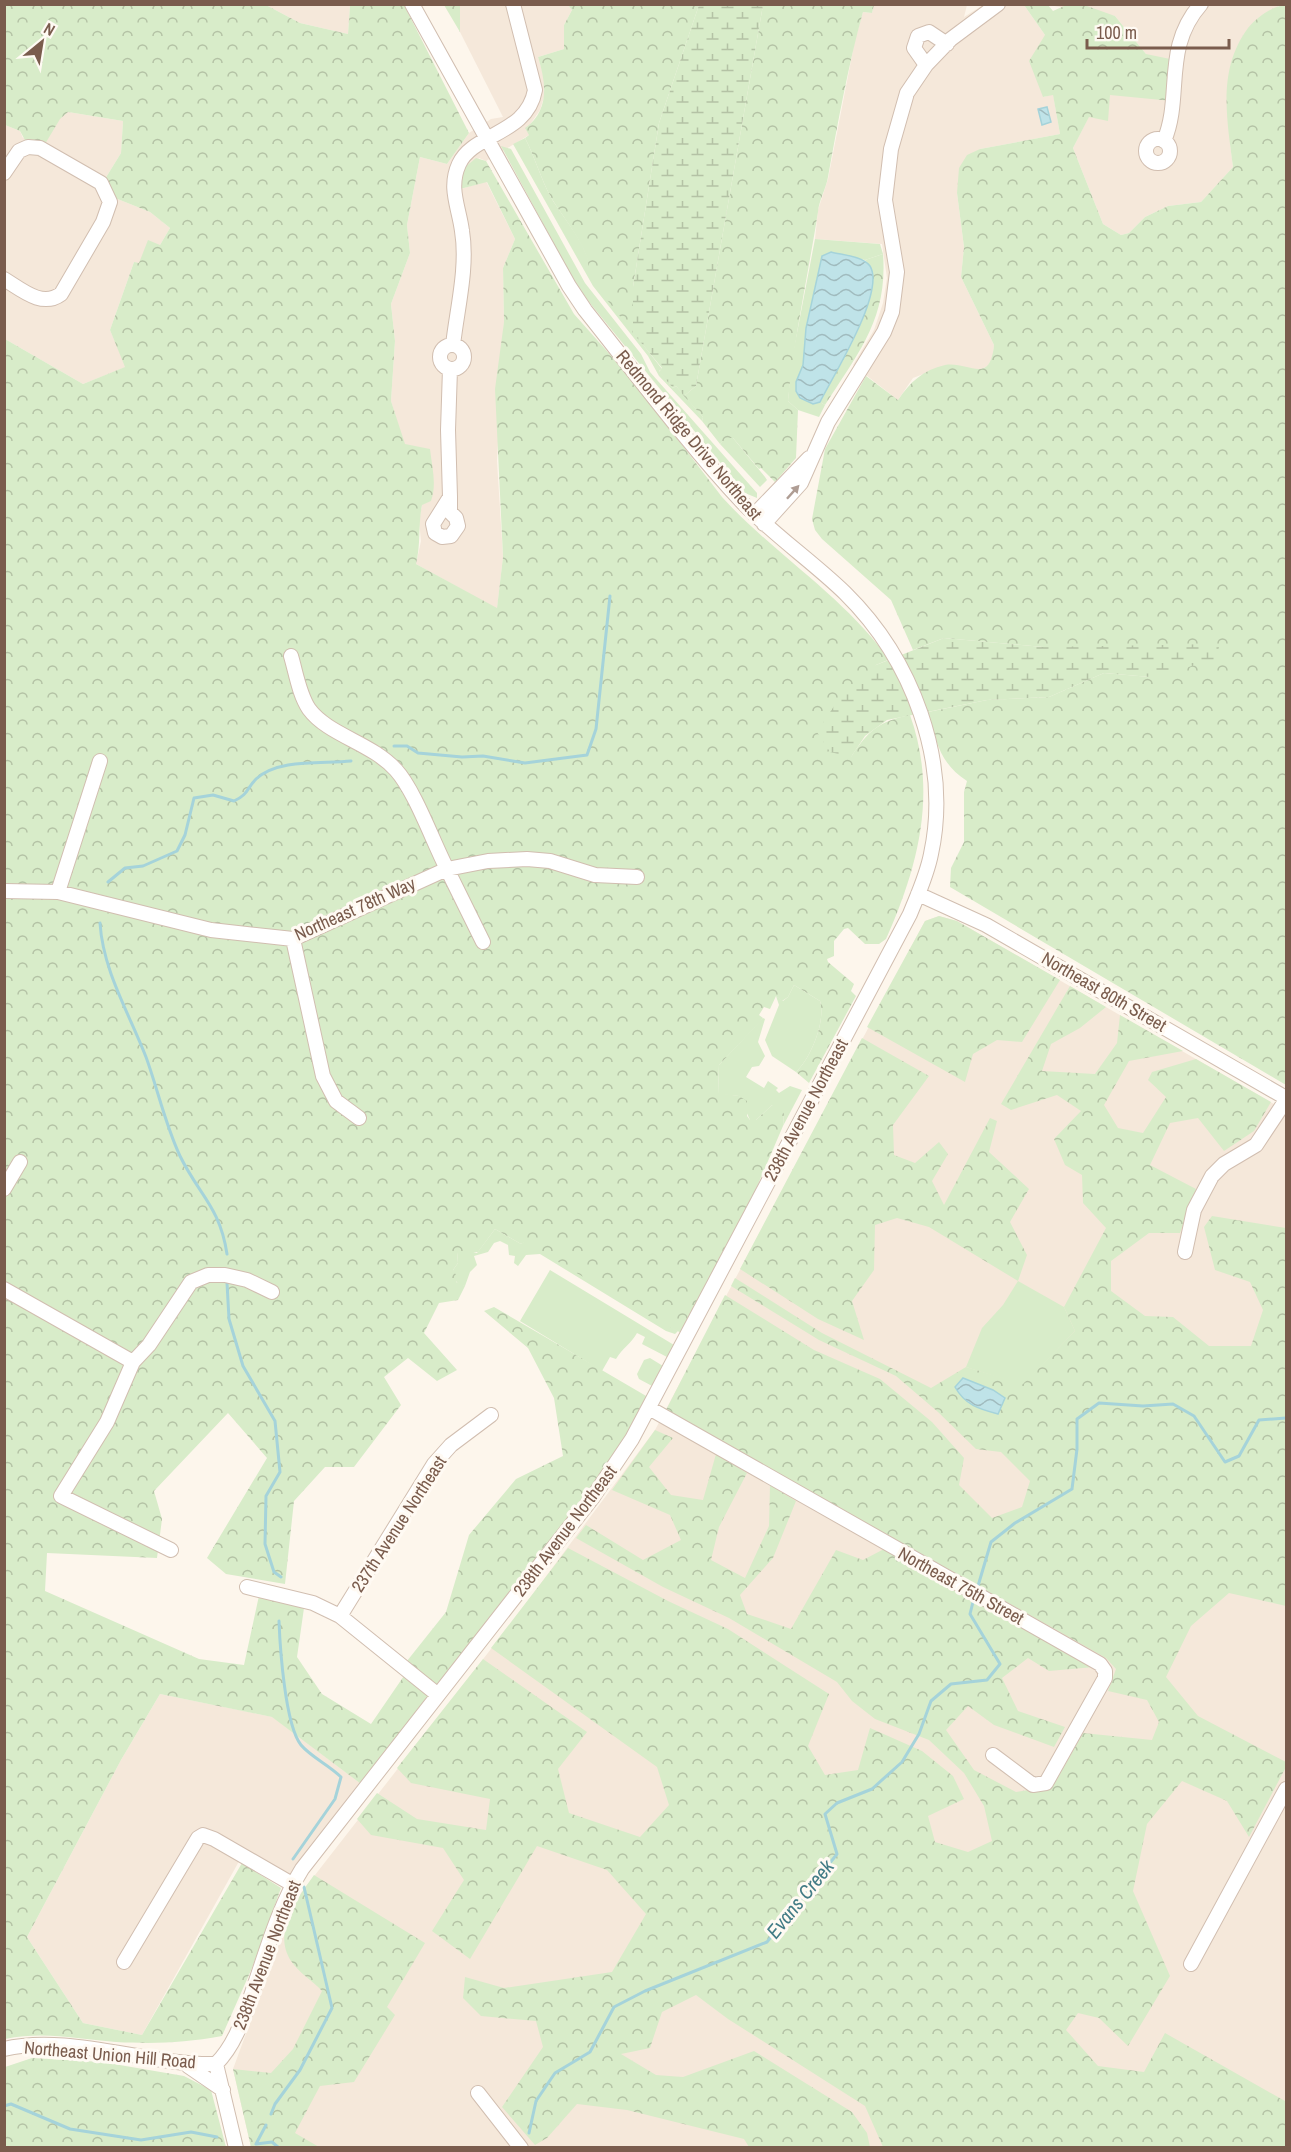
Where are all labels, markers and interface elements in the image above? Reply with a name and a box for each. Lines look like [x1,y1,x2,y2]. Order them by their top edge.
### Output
north arrow [12,12,72,72]
scale bar [1087,12,1230,50]
text: N [40,17,59,41]
text: 100 m [1096,20,1137,45]
street label: Redmond Ridge Drive Northeast [611,344,768,525]
one-way arrow [786,485,799,500]
street label: Northeast 78th Way [290,870,420,946]
street label: Northeast 80th Street [1037,946,1171,1037]
street label: 238th Avenue Northeast [757,1034,854,1185]
street label: 237th Avenue Northeast [345,1451,452,1597]
street label: 238th Avenue Northeast [507,1460,622,1601]
street label: Northeast 75th Street [894,1541,1029,1631]
water label: Evans Creek [760,1853,840,1944]
street label: 238th Avenue Northeast [227,1877,307,2033]
street label: Northeast Union Hill Road [23,2035,197,2074]

